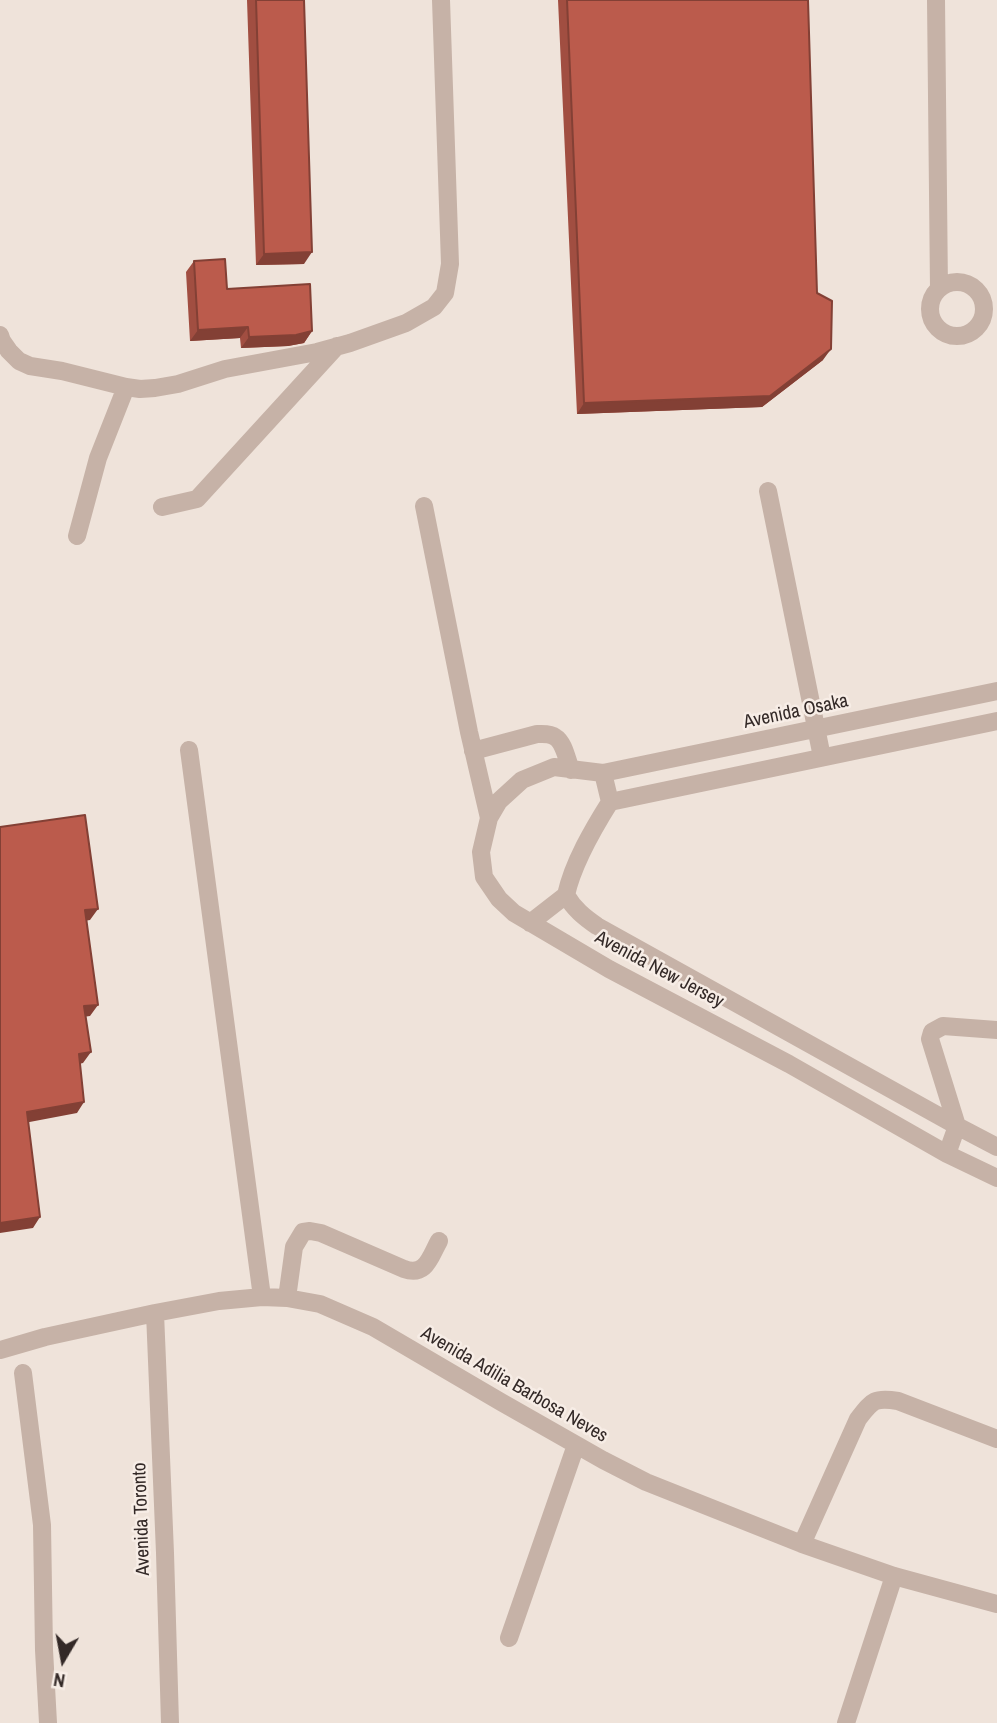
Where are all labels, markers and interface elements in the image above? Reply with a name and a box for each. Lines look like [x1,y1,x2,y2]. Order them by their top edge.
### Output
street label: Avenida Osaka [742,690,850,734]
street label: Avenida New Jersey [591,926,727,1014]
street label: Avenida Adilia Barbosa Neves [417,1322,611,1448]
street label: Avenida Toronto [129,1462,155,1576]
north arrow [28,1625,98,1695]
text: N [52,1667,67,1694]

